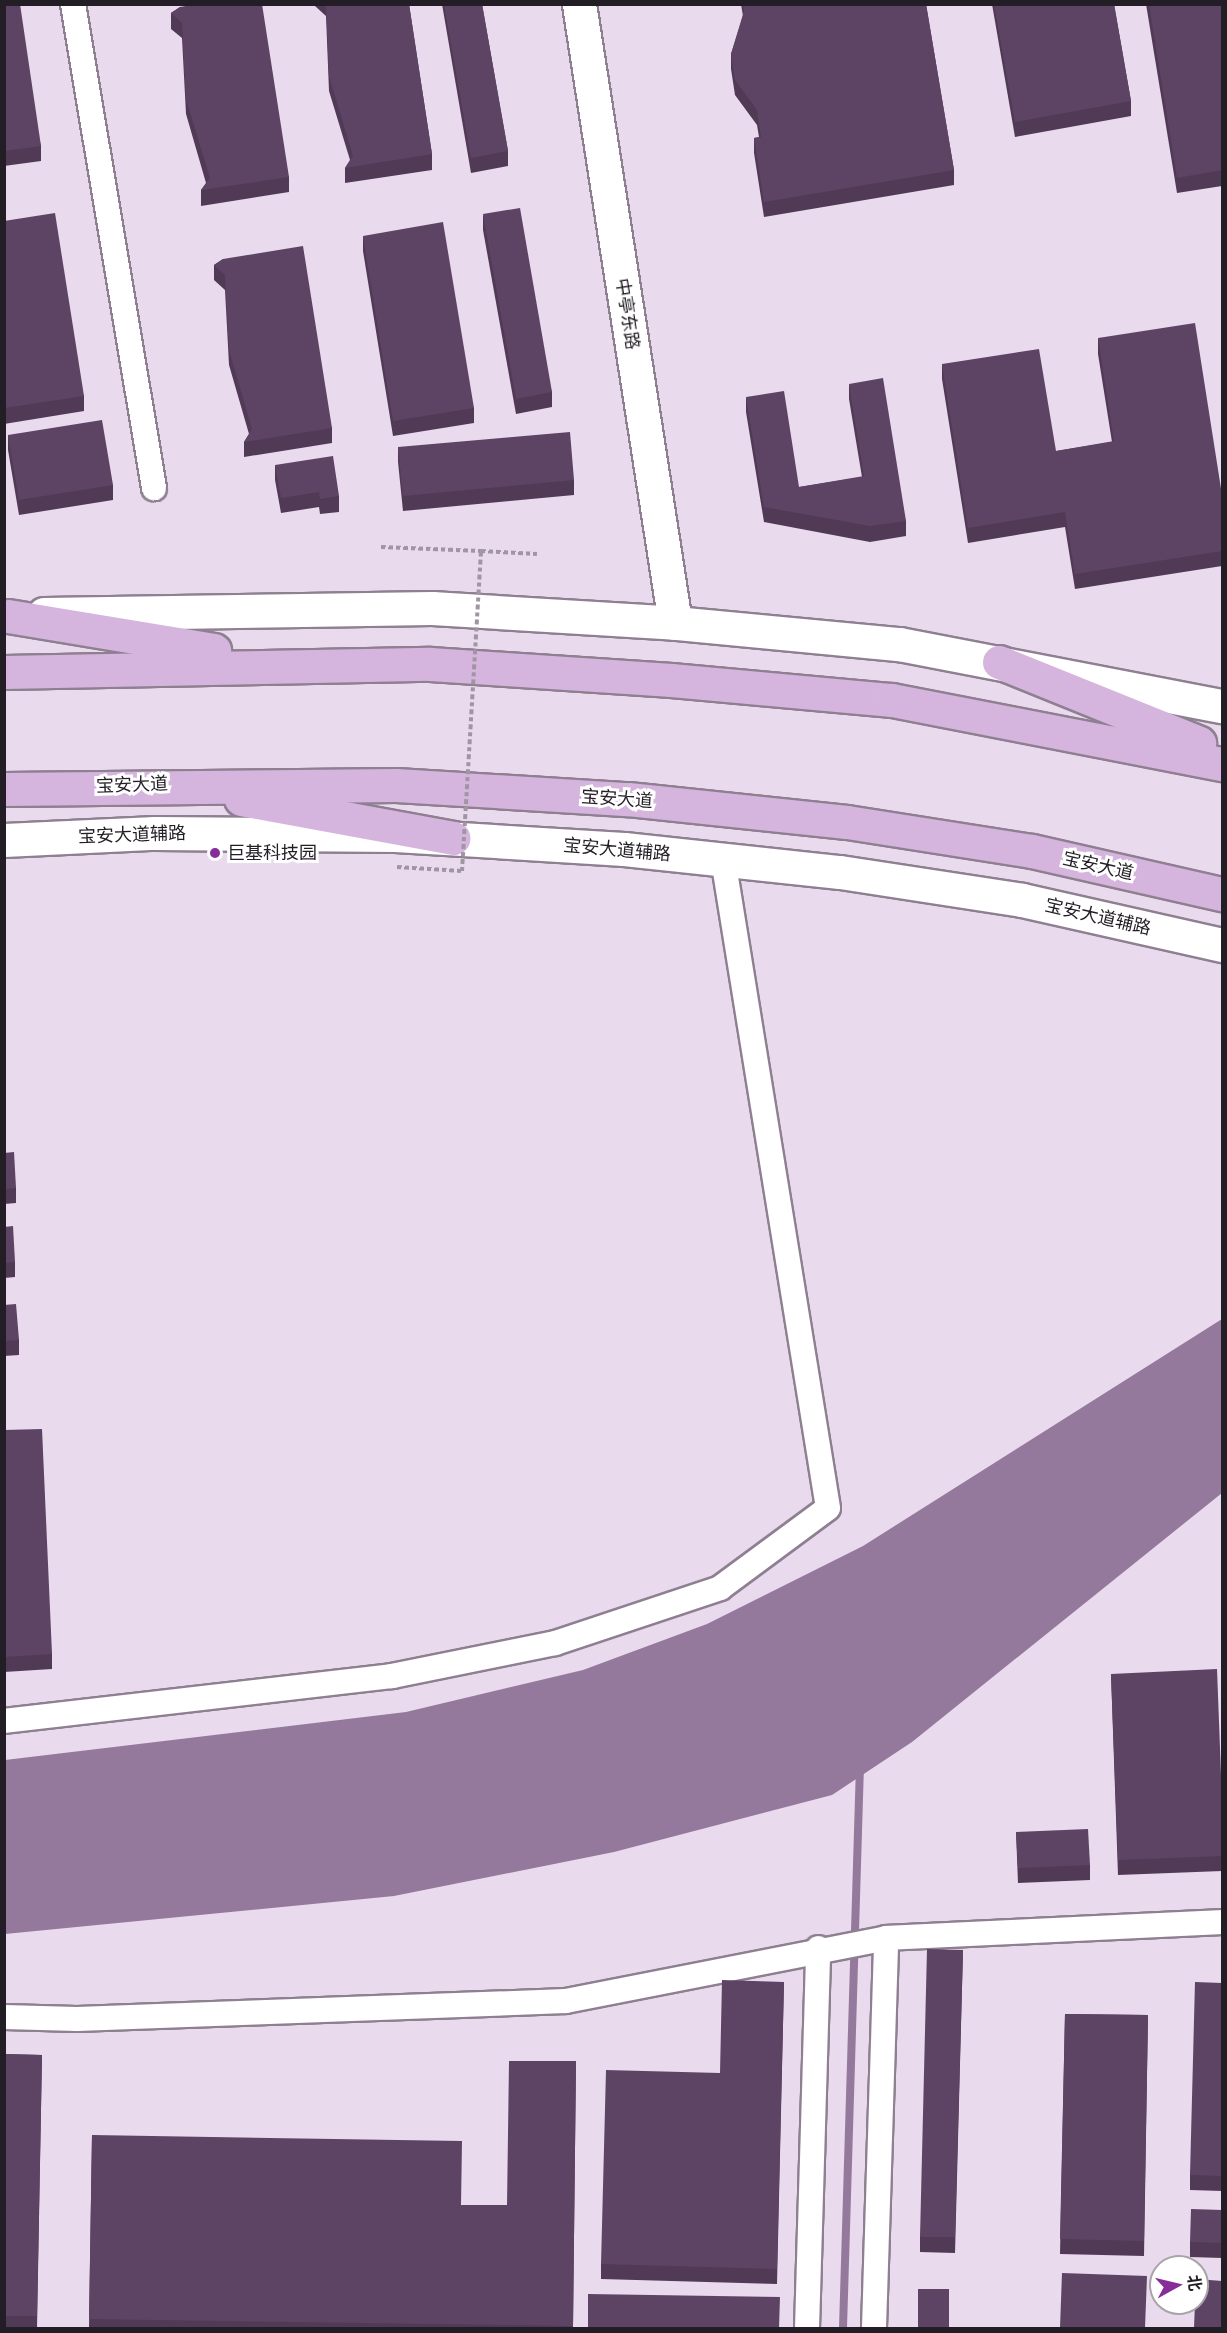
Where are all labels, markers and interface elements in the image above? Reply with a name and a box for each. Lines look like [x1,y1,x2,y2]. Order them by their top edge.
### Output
street label: 中亭东路 [611,277,643,351]
street label: 宝安大道 [96,773,168,797]
street label: 宝安大道 [580,786,654,812]
street label: 宝安大道辅路 [78,822,186,848]
street label: 宝安大道辅路 [562,835,672,865]
place label: 巨基科技园 [227,842,317,864]
marker: 巨基科技园 [208,846,222,860]
street label: 宝安大道 [1060,847,1136,885]
street label: 宝安大道辅路 [1043,894,1153,940]
north arrow [1149,2255,1209,2315]
text: 北 [1184,2273,1206,2292]

